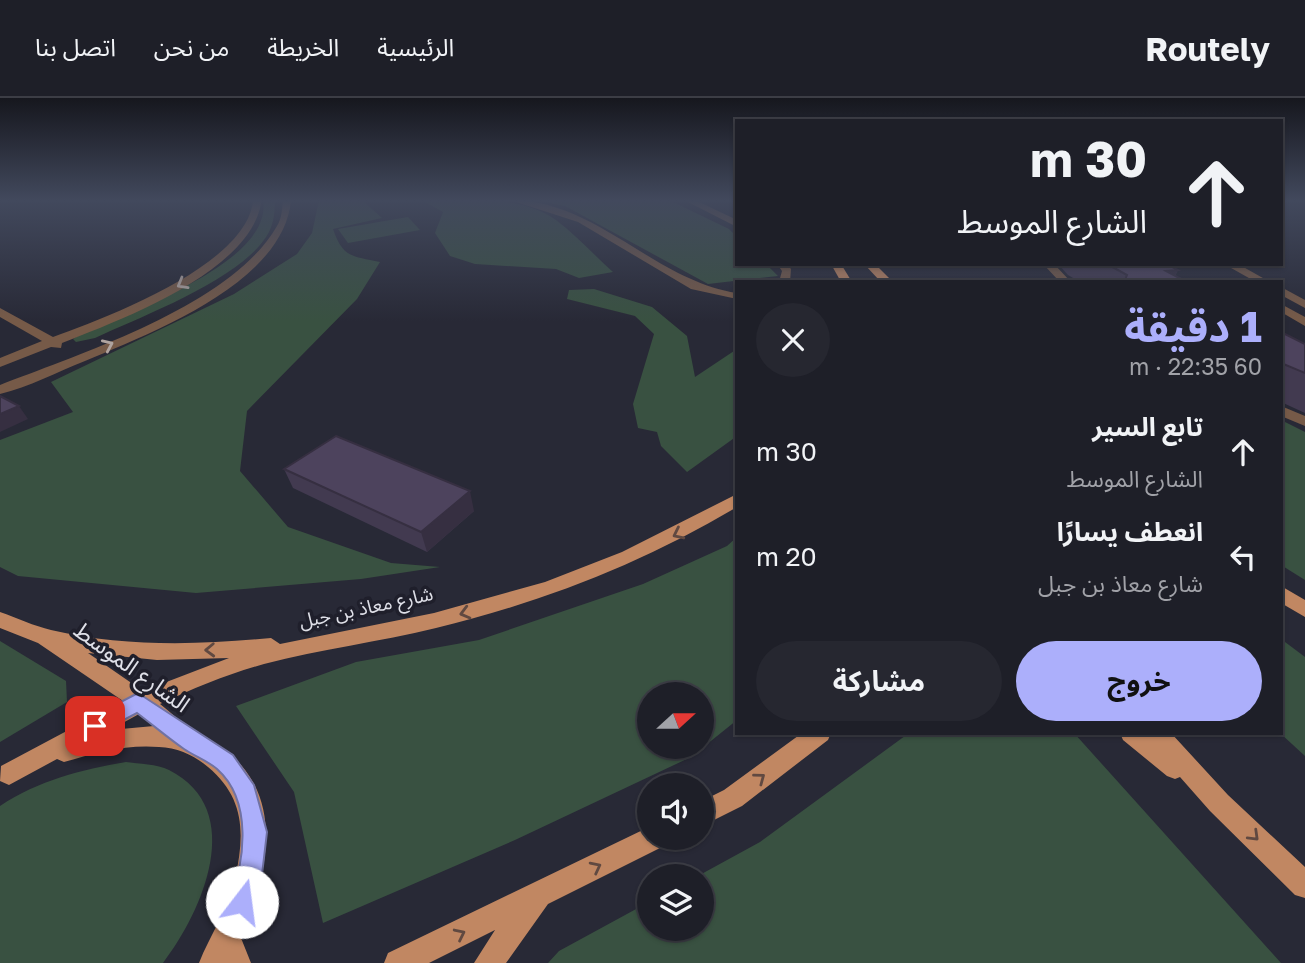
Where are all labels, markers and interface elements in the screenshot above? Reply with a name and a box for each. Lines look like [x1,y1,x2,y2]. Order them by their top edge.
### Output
text: Routely [1145,29,1270,68]
text: اتصل بنا [35,32,116,61]
text: من نحن [154,32,229,61]
text: الخريطة [267,32,339,61]
text: الرئيسية [377,32,454,61]
text: 30 m [1030,129,1147,188]
icon: ahead [1171,147,1262,238]
text: الشارع الموسط [957,202,1147,240]
one-way arrow [176,276,189,289]
text: 1 دقيقة [1124,301,1262,351]
button: close [756,303,830,377]
one-way arrow [101,339,113,353]
text: 60 m · 22:35 [1129,352,1262,380]
text: تابع السير [1092,411,1203,442]
icon: ahead [1224,433,1262,471]
text: 30 m [756,436,817,467]
text: الشارع الموسط [1067,464,1203,492]
text: انعطف يسارًا [1057,516,1203,547]
one-way arrow [673,526,685,540]
icon: left [1224,538,1262,576]
text: 20 m [756,541,817,572]
text: شارع معاذ بن جبل [1038,569,1203,597]
street label: شارع معاذ بن جبل [297,581,436,635]
one-way arrow [459,604,471,619]
street label: الشارع الموسط [67,615,196,721]
button: مشاركة [756,641,1002,721]
button: خروج [1016,641,1262,721]
one-way arrow [204,642,215,657]
north arrow [637,682,714,760]
map controls [637,682,714,941]
pin [65,696,125,756]
icon: arrive [76,707,114,745]
button: sound [637,773,714,850]
one-way arrow [752,774,764,787]
one-way arrow [1245,827,1258,840]
one-way arrow [589,861,601,875]
button: layers [637,864,714,941]
position arrow [205,865,279,939]
one-way arrow [453,929,465,943]

